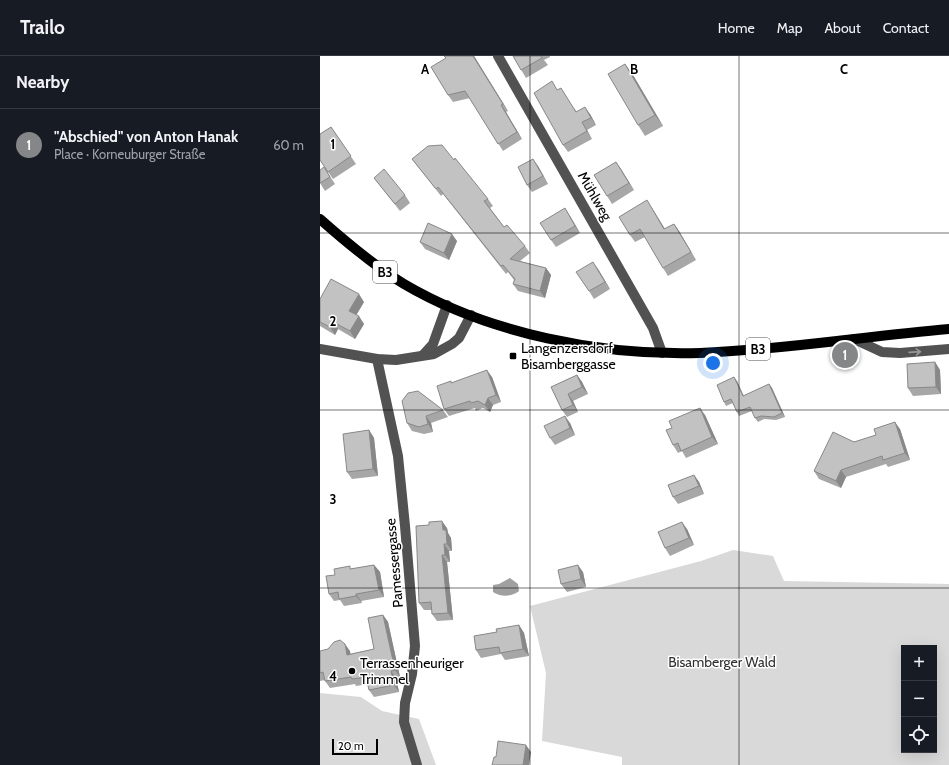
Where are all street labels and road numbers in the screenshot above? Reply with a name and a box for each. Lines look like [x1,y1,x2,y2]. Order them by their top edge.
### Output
street label: Mühlweg [574,168,617,225]
road number: B3 [373,261,397,283]
road number: B3 [746,338,770,360]
street label: Pamessergasse [381,518,407,608]

